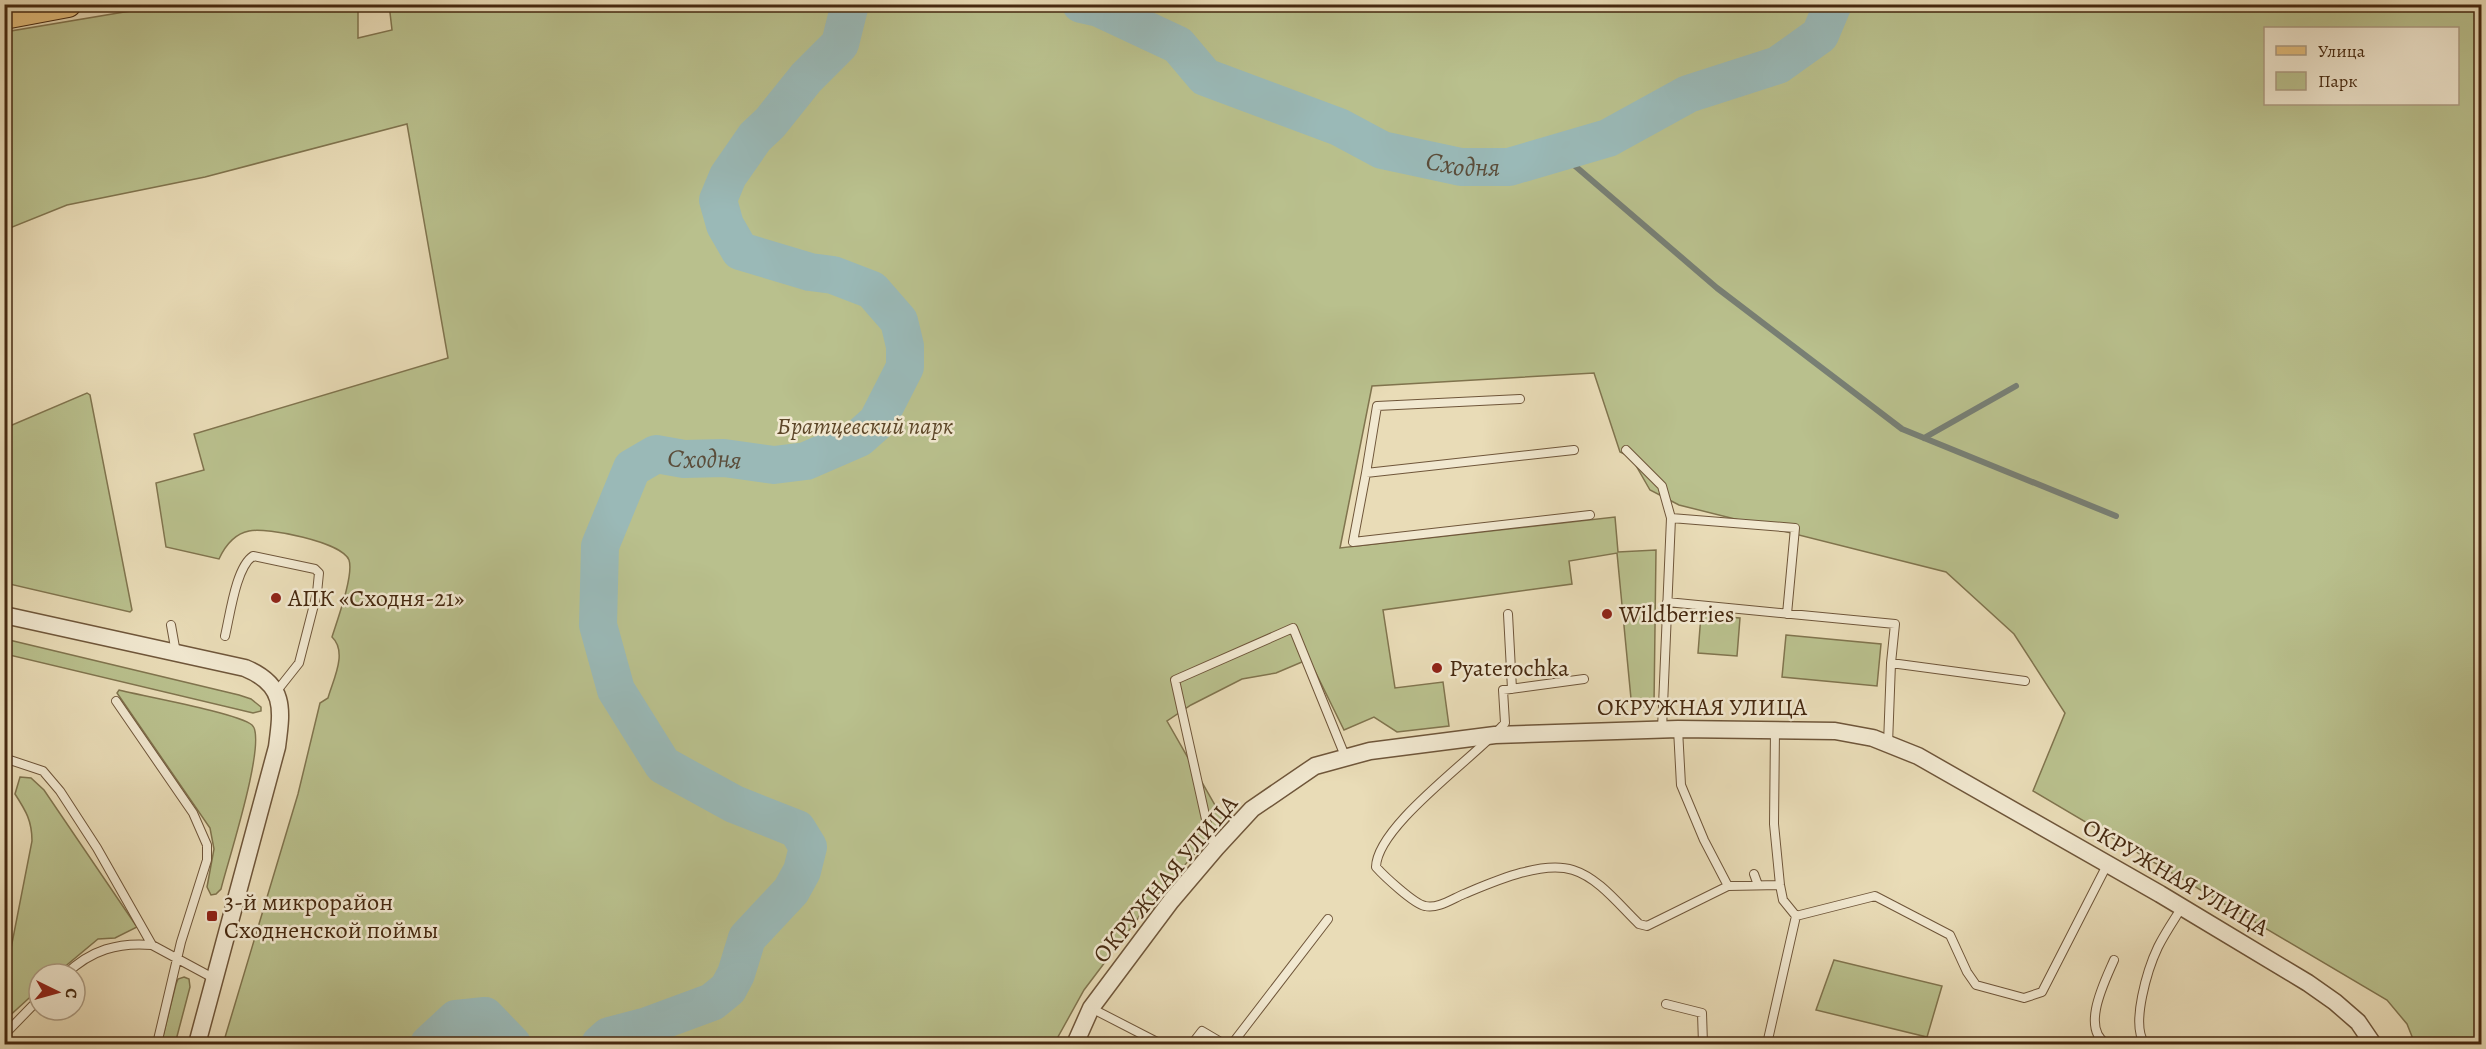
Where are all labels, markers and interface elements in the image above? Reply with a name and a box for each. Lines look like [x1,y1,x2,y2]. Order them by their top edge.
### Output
legend [2264,27,2459,105]
text: Улица [2318,39,2366,63]
text: Парк [2318,69,2358,93]
water label: Сходня [1423,143,1500,185]
park label: Братцевский парк [777,410,954,442]
water label: Сходня [665,439,744,478]
place label: АПК «Сходня-21» [287,582,464,614]
marker: АПК «Сходня-21» [269,591,283,605]
place label: Wildberries [1618,598,1734,630]
marker: Wildberries [1600,607,1614,621]
place label: Pyaterochka [1449,652,1570,684]
marker: Pyaterochka [1430,661,1444,675]
street label: ОКРУЖНАЯ УЛИЦА [1597,691,1808,723]
street label: ОКРУЖНАЯ УЛИЦА [1085,788,1245,970]
street label: ОКРУЖНАЯ УЛИЦА [2077,811,2276,944]
place label: 3-й микрорайон Сходненской поймы [224,886,438,946]
marker: 3-й микрорайон Сходненской поймы [205,909,219,923]
north arrow [27,962,87,1022]
text: С [60,987,82,999]

